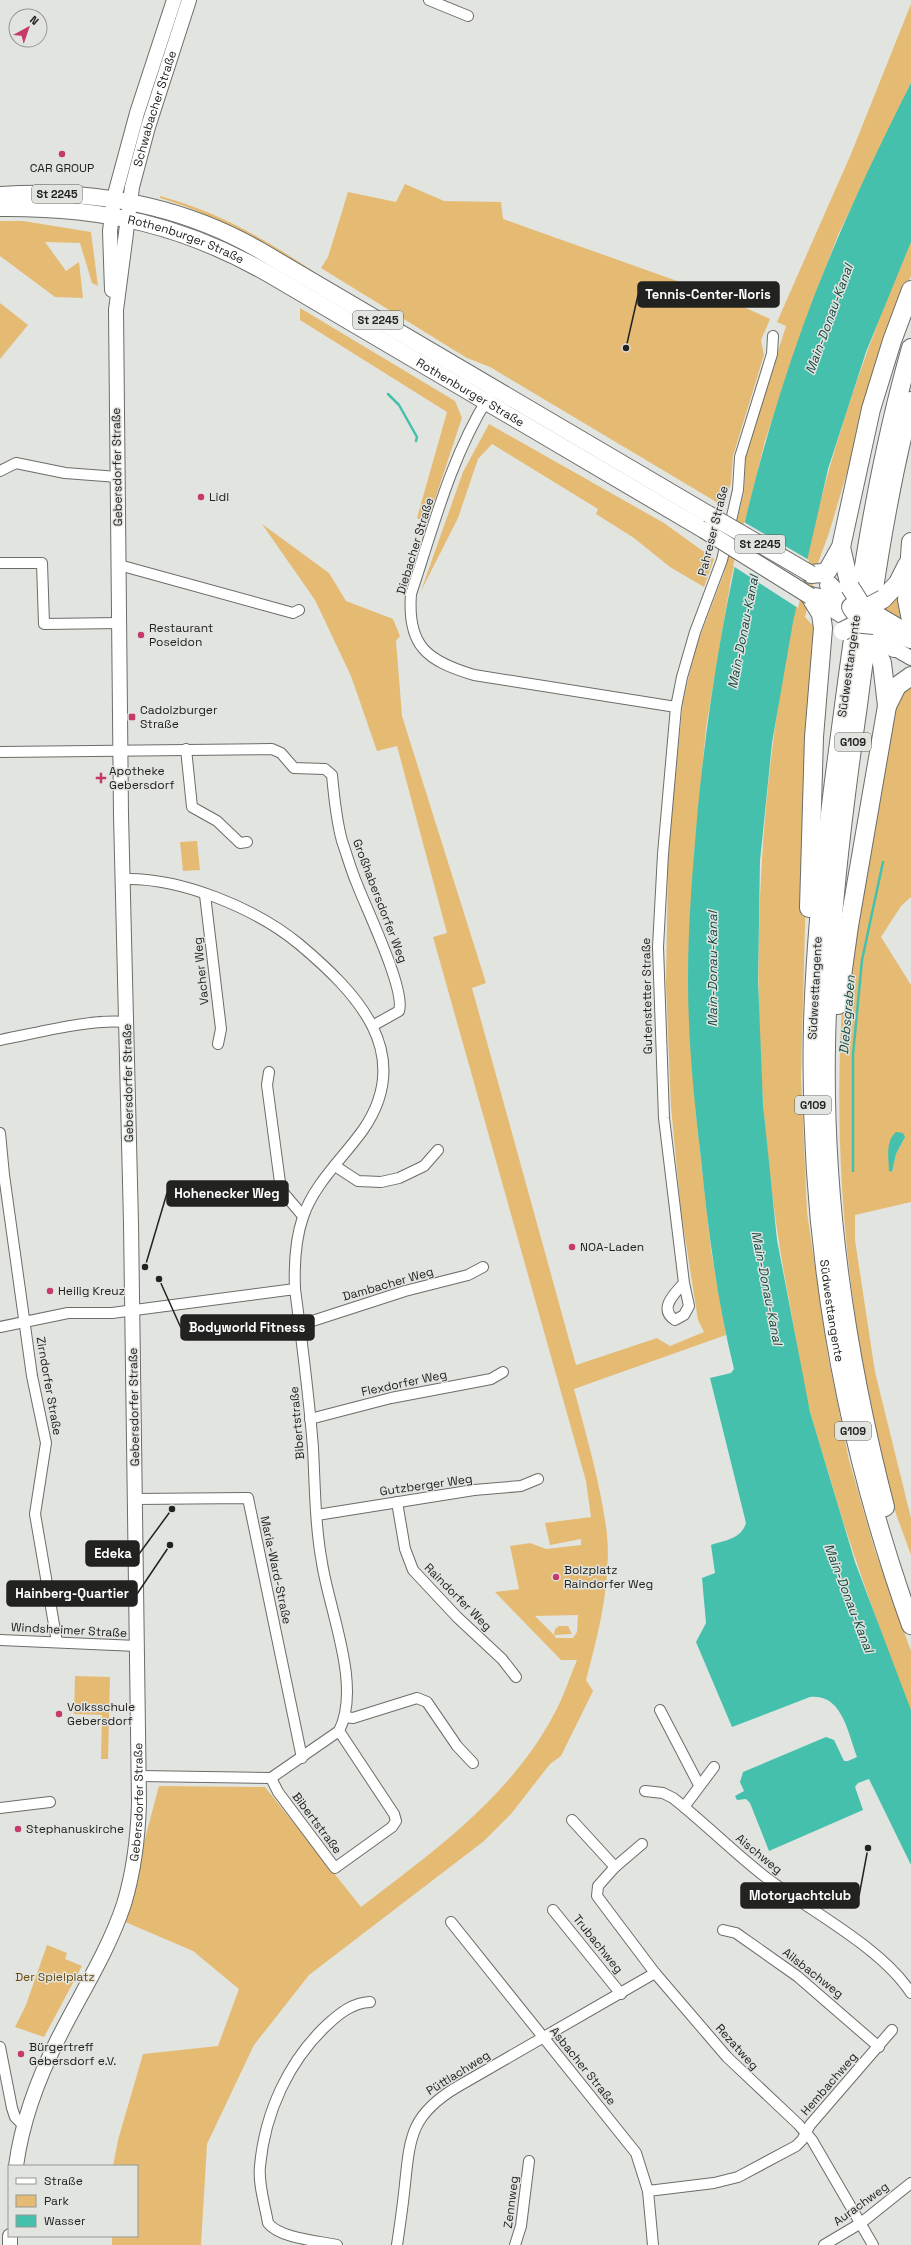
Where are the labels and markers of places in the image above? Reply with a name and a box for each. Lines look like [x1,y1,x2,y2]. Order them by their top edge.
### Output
marker: CAR GROUP [57,149,67,159]
place label: CAR GROUP [30,160,94,176]
callout: Tennis-Center-Noris [638,282,779,307]
place label: Lidl [209,489,229,505]
marker: Lidl [196,492,206,502]
place label: Restaurant Poseidon [149,620,213,650]
marker: Restaurant Poseidon [136,630,146,640]
place label: Cadolzburger Straße [140,702,218,732]
marker: Cadolzburger Straße [127,712,137,722]
place label: Apotheke Gebersdorf [109,763,175,793]
marker: Apotheke Gebersdorf [96,773,106,783]
callout: Hohenecker Weg [167,1181,288,1206]
place label: NOA-Laden [580,1239,644,1255]
marker: NOA-Laden [567,1242,577,1252]
place label: Heilig Kreuz [58,1283,125,1299]
marker: Heilig Kreuz [45,1286,55,1296]
callout: Bodyworld Fitness [181,1315,314,1340]
callout: Edeka [86,1541,139,1566]
place label: Bolzplatz Raindorfer Weg [564,1562,653,1592]
marker: Bolzplatz Raindorfer Weg [551,1572,561,1582]
callout: Hainberg-Quartier [7,1581,137,1606]
place label: Volksschule Gebersdorf [67,1699,135,1729]
marker: Volksschule Gebersdorf [54,1709,64,1719]
place label: Stephanuskirche [26,1821,124,1837]
marker: Stephanuskirche [13,1824,23,1834]
callout: Motoryachtclub [741,1883,859,1908]
place label: Bürgertreff Gebersdorf e.V. [29,2039,116,2069]
marker: Bürgertreff Gebersdorf e.V. [16,2049,26,2059]

